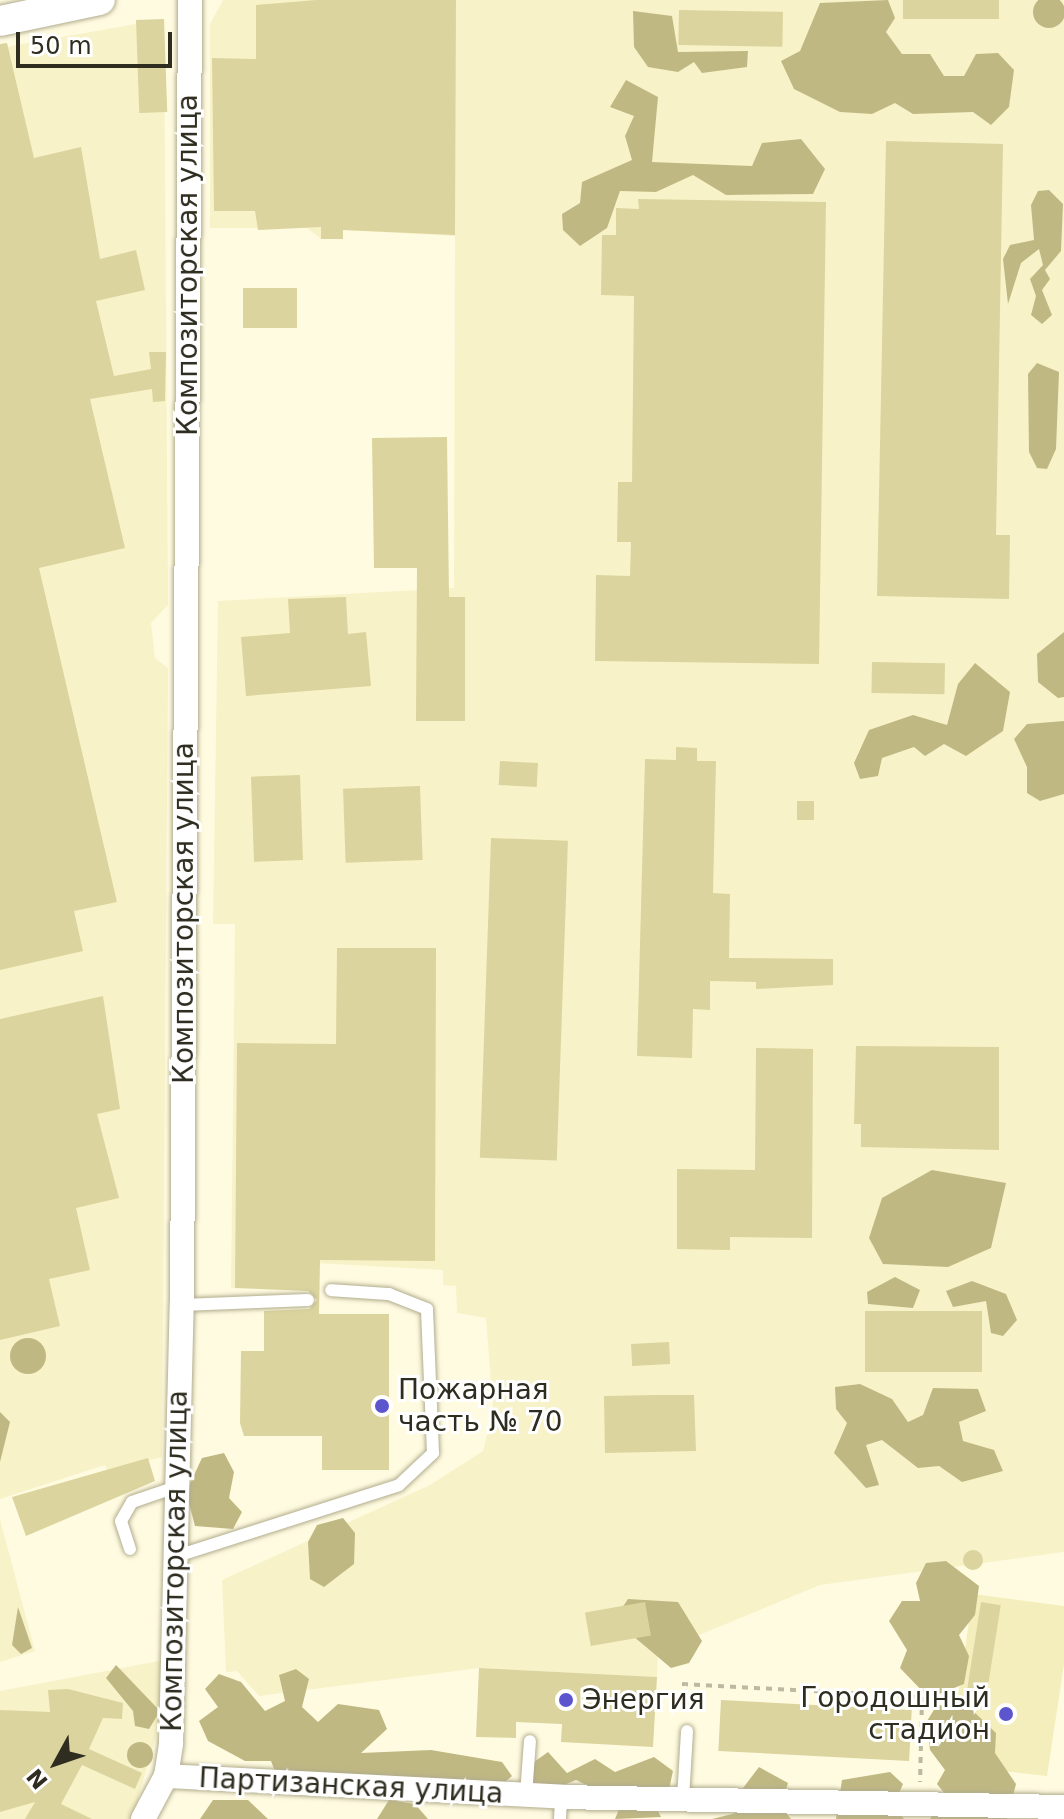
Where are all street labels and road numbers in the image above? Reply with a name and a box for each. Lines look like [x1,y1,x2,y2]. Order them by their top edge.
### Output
street label: Композиторская улица [171,94,205,436]
street label: Композиторская улица [167,742,201,1084]
street label: Композиторская улица [155,1390,195,1732]
street label: Партизанская улица [198,1761,504,1811]

